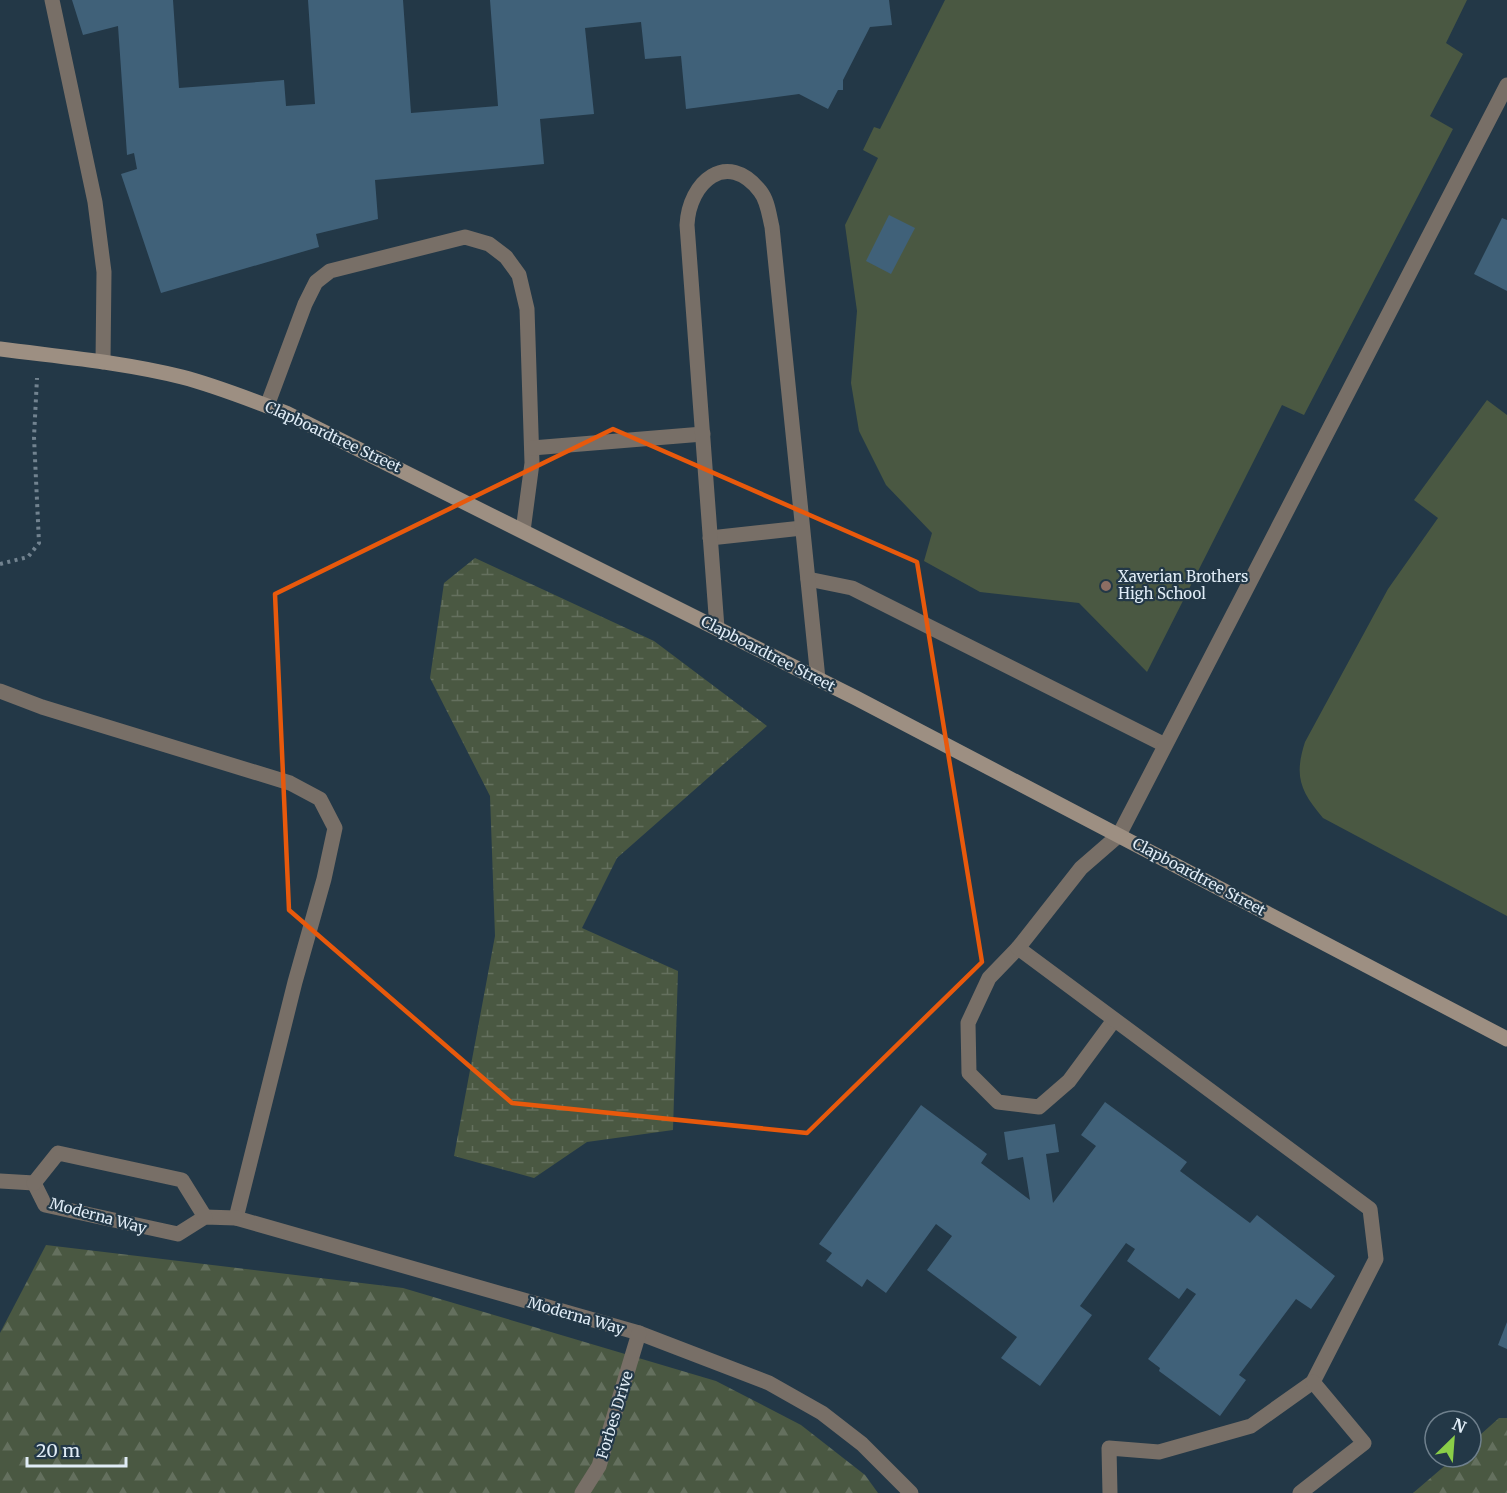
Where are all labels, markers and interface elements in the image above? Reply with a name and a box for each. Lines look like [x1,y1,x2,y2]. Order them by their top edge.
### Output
street label: Clapboardtree Street [262,397,404,476]
place label: Xaverian Brothers High School [1118,567,1248,603]
marker: Xaverian Brothers High School [1099,579,1113,593]
street label: Clapboardtree Street [698,611,839,696]
street label: Clapboardtree Street [1129,833,1269,920]
street label: Moderna Way [47,1193,149,1238]
street label: Moderna Way [525,1293,627,1339]
street label: Forbes Drive [592,1368,637,1461]
north arrow [1423,1409,1483,1469]
text: N [1449,1414,1470,1437]
scale bar [27,1430,126,1468]
text: 20 m [36,1439,80,1462]

